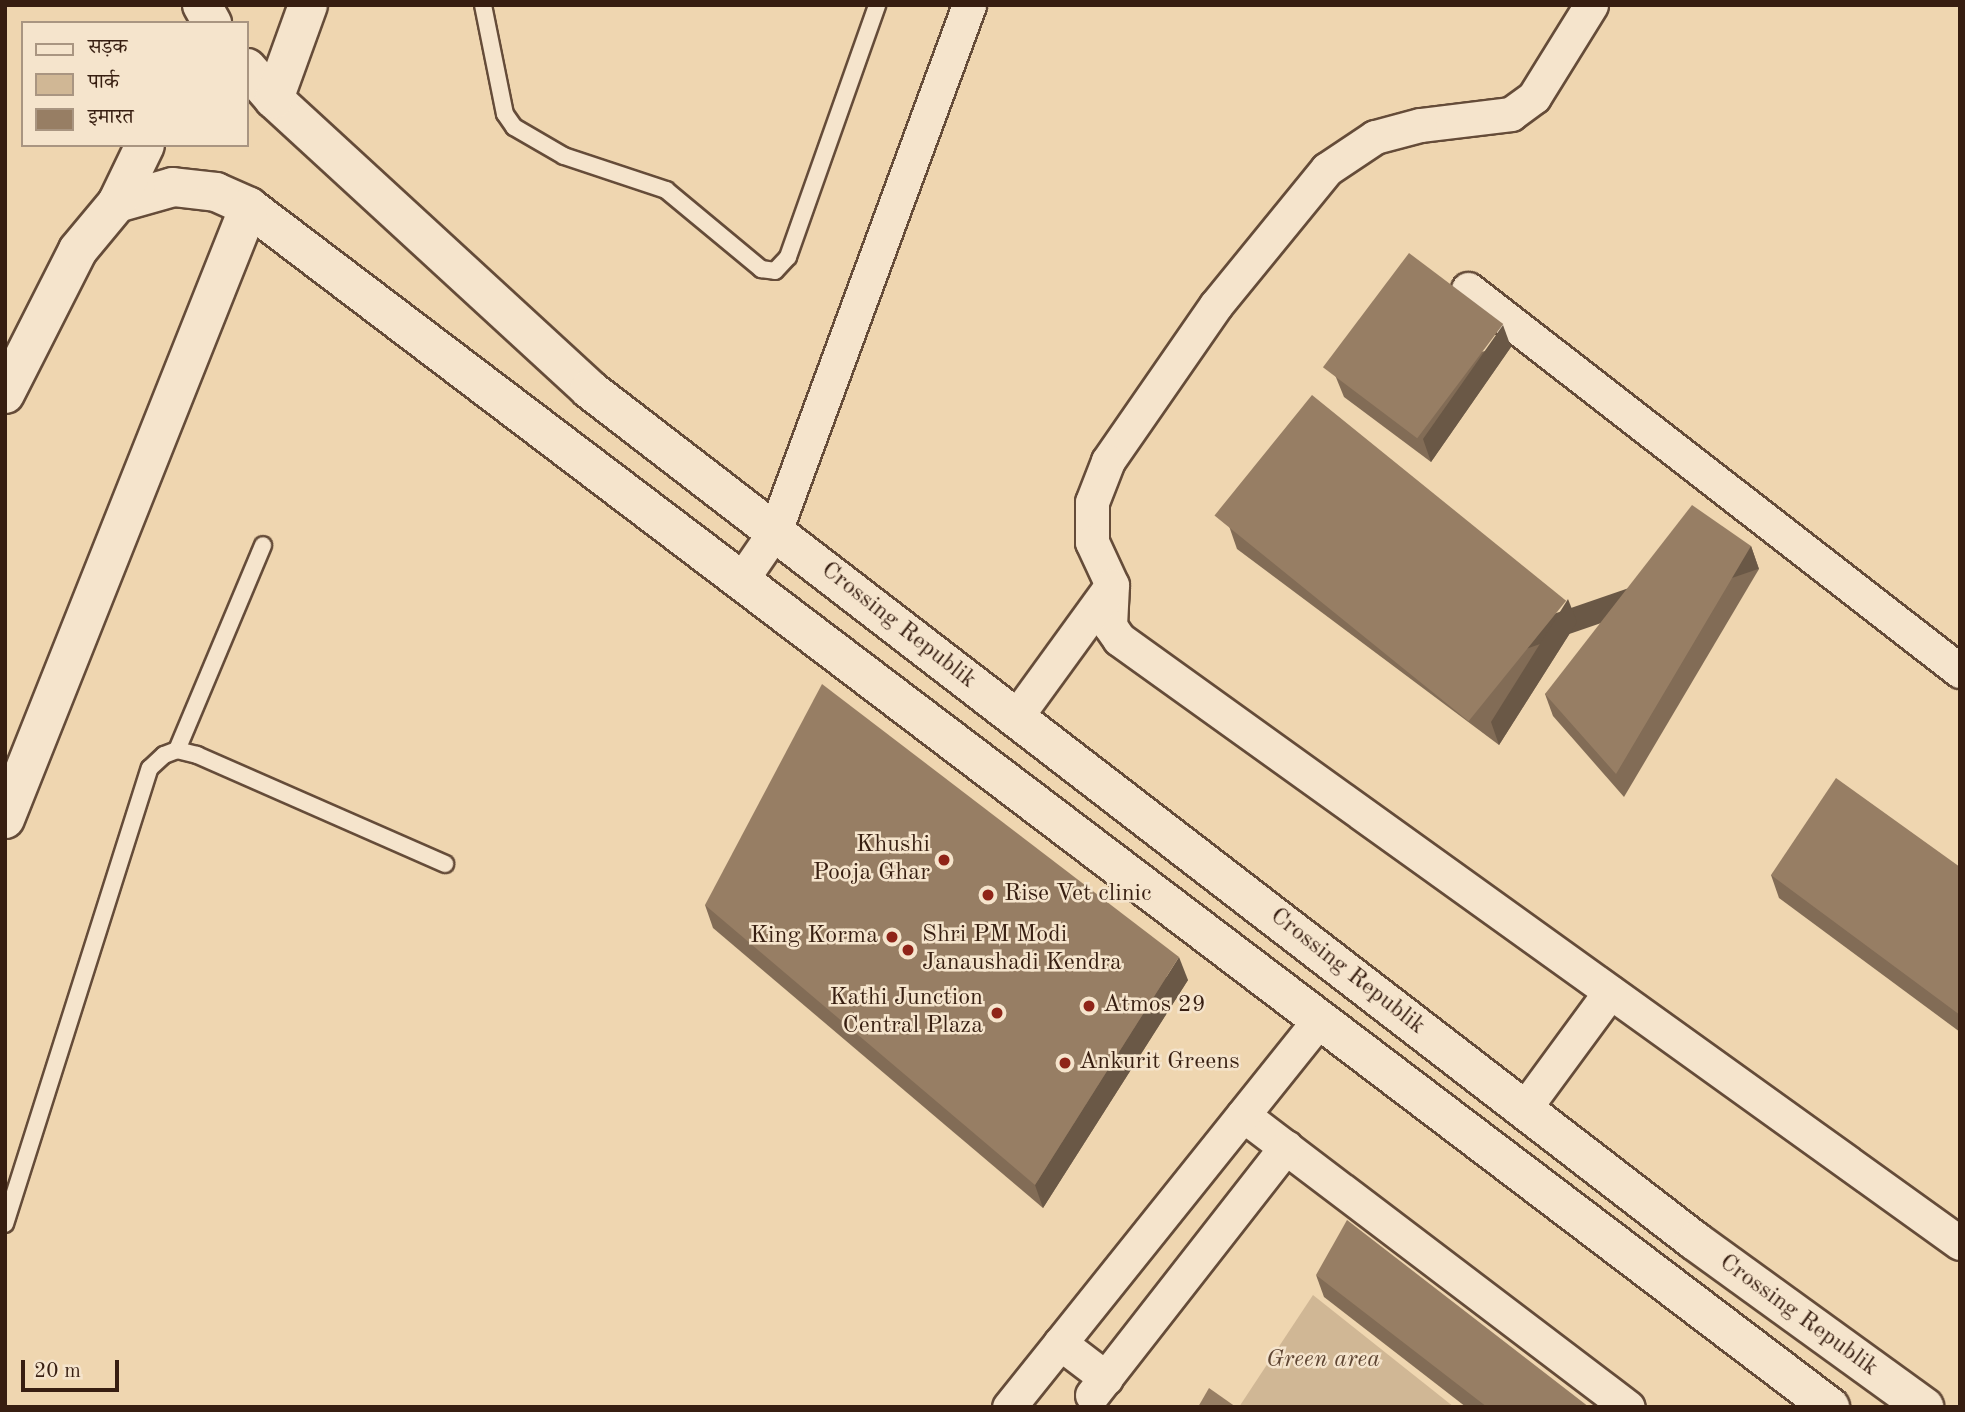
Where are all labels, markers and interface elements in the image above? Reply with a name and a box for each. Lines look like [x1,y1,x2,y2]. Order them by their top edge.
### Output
legend [21,21,248,147]
text: सड़क [88,37,127,58]
text: पार्क [88,72,119,93]
text: इमारत [88,107,134,128]
street label: Crossing Republik [815,556,981,696]
place label: Khushi Pooja Ghar [813,832,930,888]
marker: Khushi Pooja Ghar [936,852,952,868]
place label: Rise Vet clinic [1004,881,1152,909]
marker: Rise Vet clinic [978,885,998,905]
street label: Crossing Republik [1264,902,1430,1042]
place label: Shri PM Modi Janaushadi Kendra [922,922,1122,978]
place label: King Korma [750,923,878,951]
marker: King Korma [884,929,900,945]
marker: Shri PM Modi Janaushadi Kendra [900,942,916,958]
place label: Kathi Junction Central Plaza [829,985,983,1041]
place label: Atmos 29 [1103,992,1206,1020]
marker: Atmos 29 [1081,998,1097,1014]
marker: Kathi Junction Central Plaza [989,1005,1005,1021]
place label: Ankurit Greens [1079,1049,1240,1077]
marker: Ankurit Greens [1057,1055,1073,1071]
street label: Crossing Republik [1713,1249,1883,1383]
scale bar [24,1346,122,1390]
park label: Green area [1266,1347,1380,1375]
text: 20 m [34,1361,81,1382]

